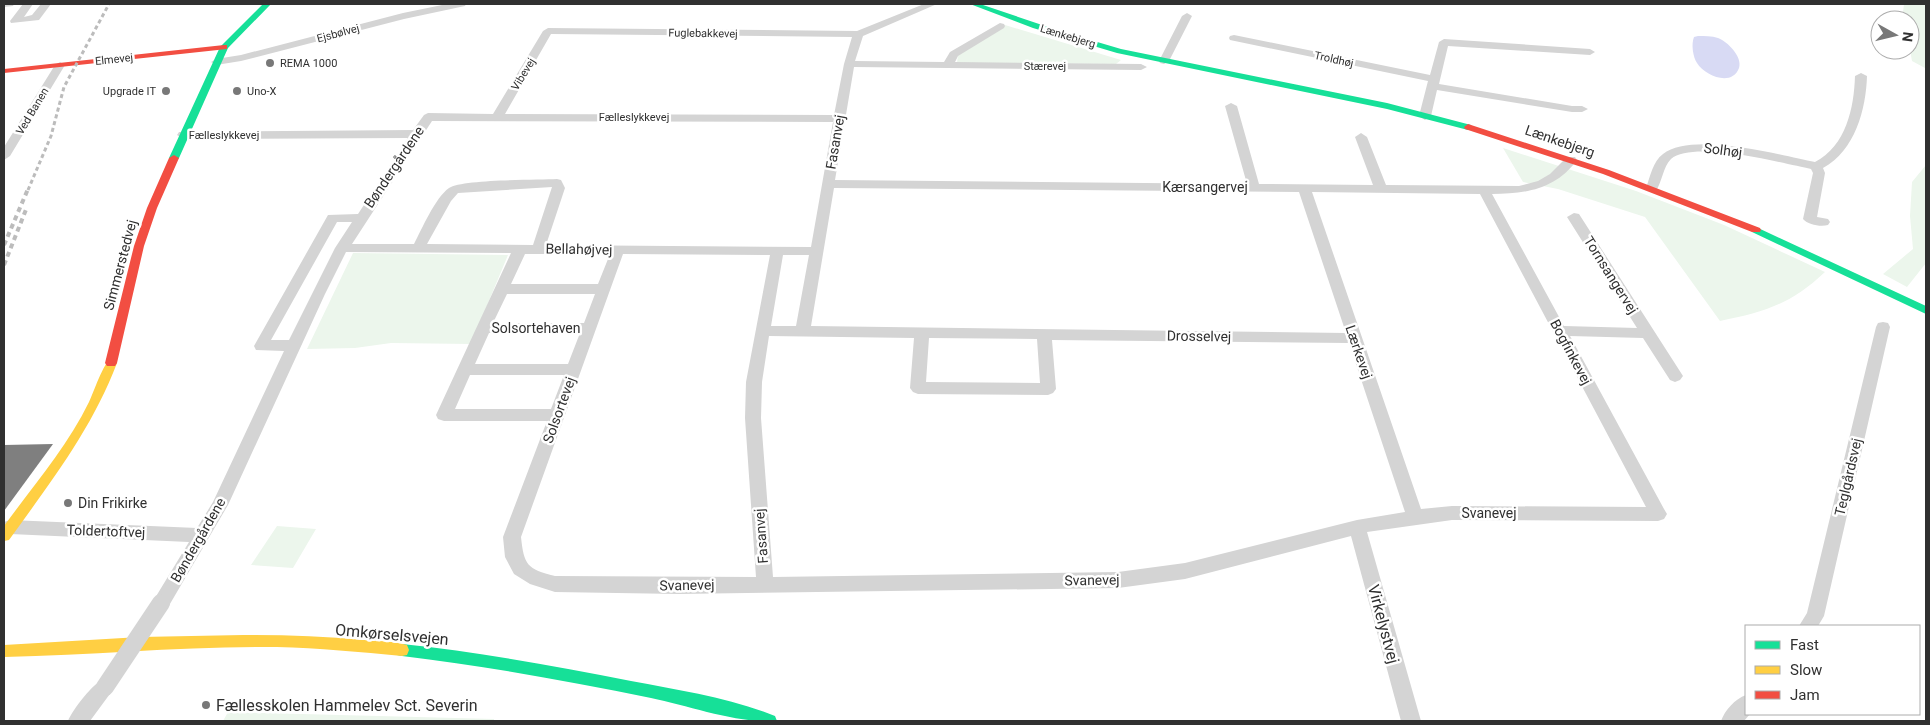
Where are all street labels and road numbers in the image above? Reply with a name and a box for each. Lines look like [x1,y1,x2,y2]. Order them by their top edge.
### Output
street label: Ejsbølvej [315,22,361,45]
street label: Lænkebjerg [1039,22,1097,51]
street label: Fuglebakkevej [668,26,738,41]
street label: Troldhøj [1313,49,1355,70]
street label: Elmevej [94,51,134,68]
street label: Vibevej [509,56,538,93]
street label: Stærevej [1024,60,1066,73]
street label: Ved Banen [13,85,51,137]
street label: Fælleslykkevej [599,111,669,124]
street label: Fasanvej [822,113,848,171]
street label: Lænkebjerg [1523,122,1597,160]
street label: Bøndergårdene [361,123,427,211]
street label: Fælleslykkevej [189,129,259,142]
street label: Solhøj [1703,140,1743,160]
street label: Kærsangervej [1162,179,1248,195]
street label: Simmerstedvej [100,218,140,312]
street label: Tornsangervej [1581,233,1641,317]
street label: Bellahøjvej [545,240,613,258]
street label: Bogfinkevej [1547,317,1595,387]
street label: Solsortehaven [491,320,581,336]
street label: Lærkevej [1342,323,1376,381]
street label: Drosselvej [1167,327,1231,345]
street label: Solsortevej [540,375,578,445]
street label: Teglgårdsvej [1831,437,1865,517]
street label: Bøndergårdene [167,495,229,585]
street label: Svanevej [1461,505,1517,521]
street label: Fasanvej [751,508,771,564]
street label: Toldertoftvej [66,522,146,540]
street label: Svanevej [1064,572,1120,588]
street label: Svanevej [659,577,715,593]
street label: Virkelystvej [1364,583,1403,666]
street label: Omkørselsvejen [334,620,449,649]

